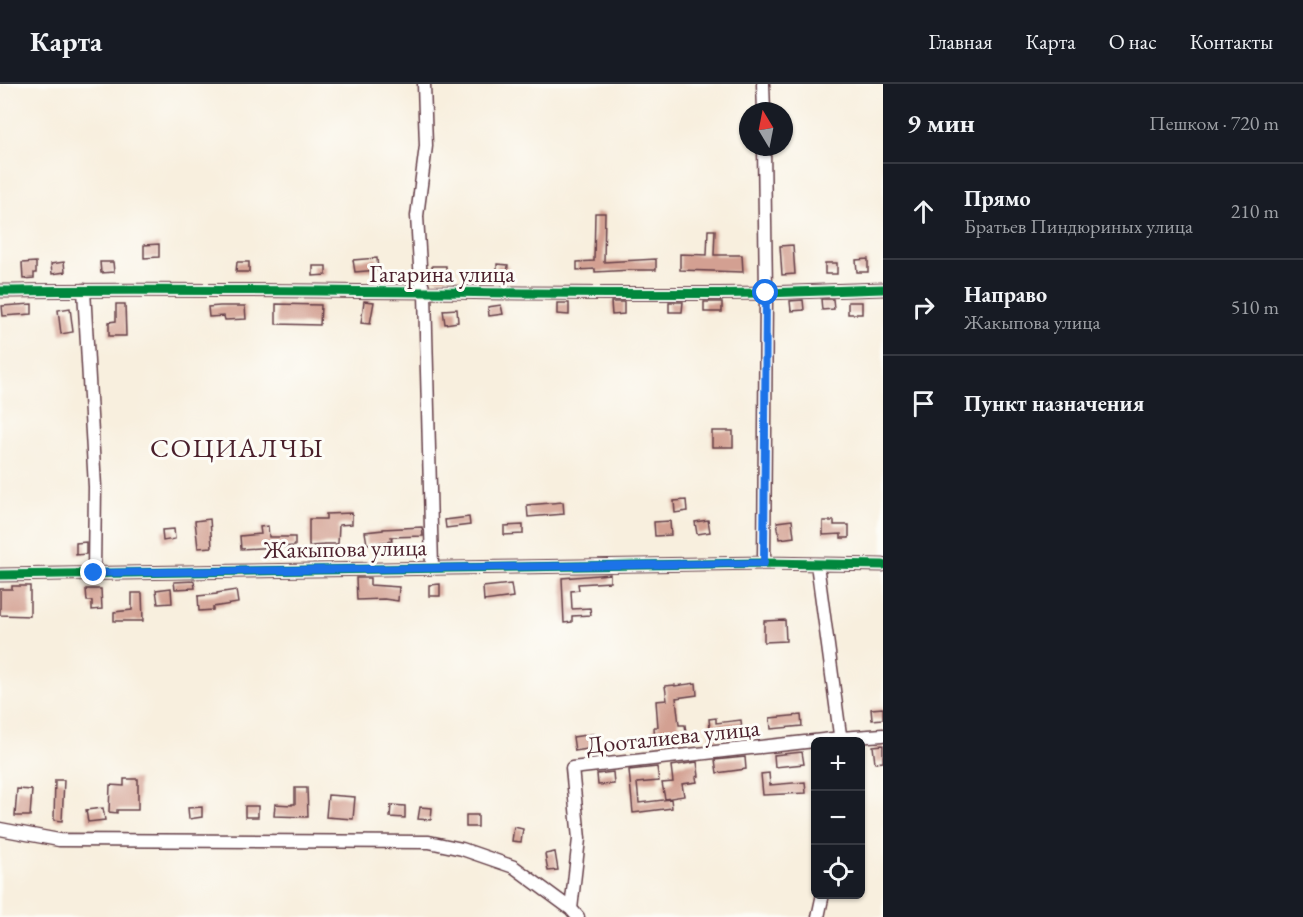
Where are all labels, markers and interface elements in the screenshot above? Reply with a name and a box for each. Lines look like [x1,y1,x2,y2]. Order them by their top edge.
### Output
text: Карта [30,23,102,59]
text: Главная [928,28,992,55]
text: Карта [1025,28,1076,55]
text: О нас [1109,28,1157,55]
text: Контакты [1190,28,1273,55]
north arrow [739,102,793,156]
text: 9 мин [907,106,975,140]
text: Пешком · 720 m [1149,110,1279,136]
text: Прямо [964,184,1031,213]
icon: ahead [907,195,940,228]
text: 210 m [1231,198,1279,224]
text: Братьев Пиндюриных улица [964,213,1193,239]
street label: Гагарина улица [369,258,515,289]
route start [752,279,778,305]
text: Направо [964,280,1047,309]
icon: right [907,291,940,324]
text: 510 m [1231,294,1279,320]
text: Жакыпова улица [964,309,1101,335]
icon: arrive [907,387,940,420]
text: Пункт назначения [964,389,1144,418]
district label: СОЦИАЛЧЫ [150,430,324,465]
street label: Жакыпова улица [262,531,428,565]
route end [80,559,106,585]
street label: Дооталиева улица [585,711,762,761]
map controls [811,737,865,899]
button: + [811,737,865,791]
button: − [811,791,865,845]
button: locate [811,845,865,899]

